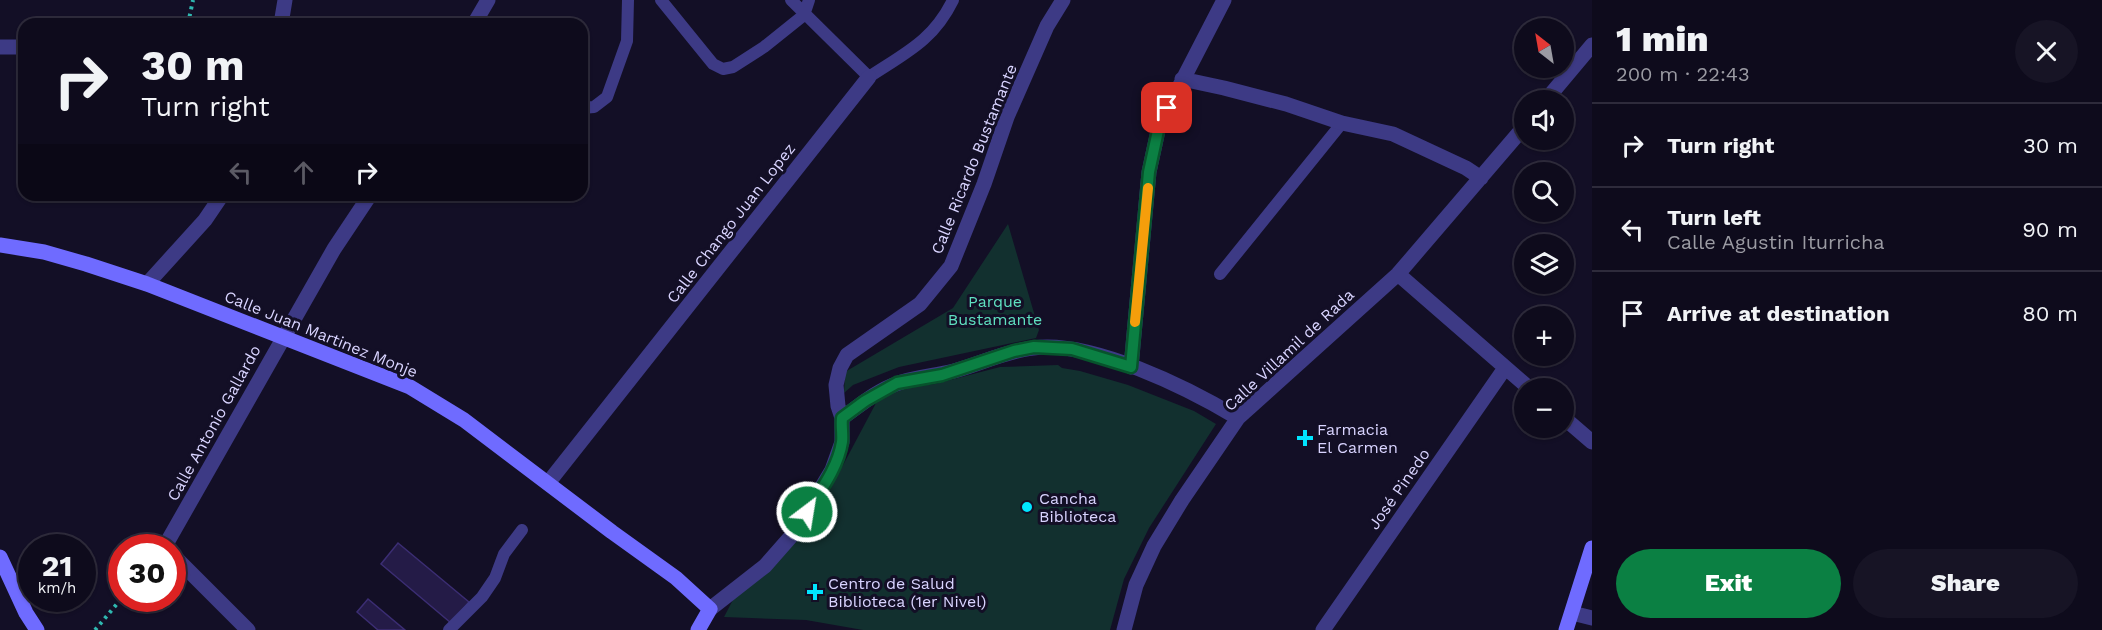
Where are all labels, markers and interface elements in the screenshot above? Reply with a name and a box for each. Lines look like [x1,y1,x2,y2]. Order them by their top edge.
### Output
north arrow [1514,18,1574,78]
map controls [1514,18,1574,438]
text: 1 min [1616,18,1709,60]
button: close [2015,20,2078,83]
text: 30 m [141,41,245,90]
icon: right [42,42,120,120]
street label: Calle Ricardo Bustamante [927,61,1021,257]
text: 200 m · 22:43 [1616,62,1750,86]
pin [1141,82,1192,133]
button: sound [1514,90,1574,150]
text: Turn right [141,91,270,123]
icon: arrive [1150,91,1183,124]
icon: right [1616,129,1649,162]
text: Turn right [1667,133,1774,158]
text: 30 m [2023,133,2078,158]
street label: Calle Chango Juan Lopez [663,139,799,307]
icon: left [224,156,257,189]
icon: ahead [287,156,320,189]
icon: right [350,156,383,189]
button: search [1514,162,1574,222]
text: Turn left [1667,205,1761,230]
icon: left [1616,213,1649,246]
text: 90 m [2022,217,2078,242]
text: Calle Agustin Iturricha [1667,230,1885,254]
button: layers [1514,234,1574,294]
street label: Calle Villamil de Rada [1220,285,1358,415]
street label: Calle Juan Martinez Monje [222,286,420,382]
park label: Parque Bustamante [948,292,1042,329]
icon: arrive [1616,297,1649,330]
text: Arrive at destination [1667,301,1890,326]
text: 80 m [2022,301,2078,326]
button: + [1514,306,1574,366]
street label: Calle Antonio Gallardo [163,342,265,504]
button: − [1514,378,1574,438]
place label: Farmacia El Carmen [1317,420,1398,457]
marker: Farmacia El Carmen [1298,431,1312,445]
street label: José Pinedo [1364,445,1434,533]
position arrow [775,480,839,544]
place label: Cancha Biblioteca [1039,489,1116,526]
marker: Cancha Biblioteca [1020,500,1034,514]
speed limit sign: 30 [108,534,186,612]
text: 21 [42,548,72,583]
button: Exit [1616,549,1841,618]
button: Share [1853,549,2078,618]
place label: Centro de Salud Biblioteca (1er Nivel) [828,574,986,611]
text: km/h [38,579,76,597]
marker: Centro de Salud Biblioteca (1er Nivel) [806,583,824,601]

